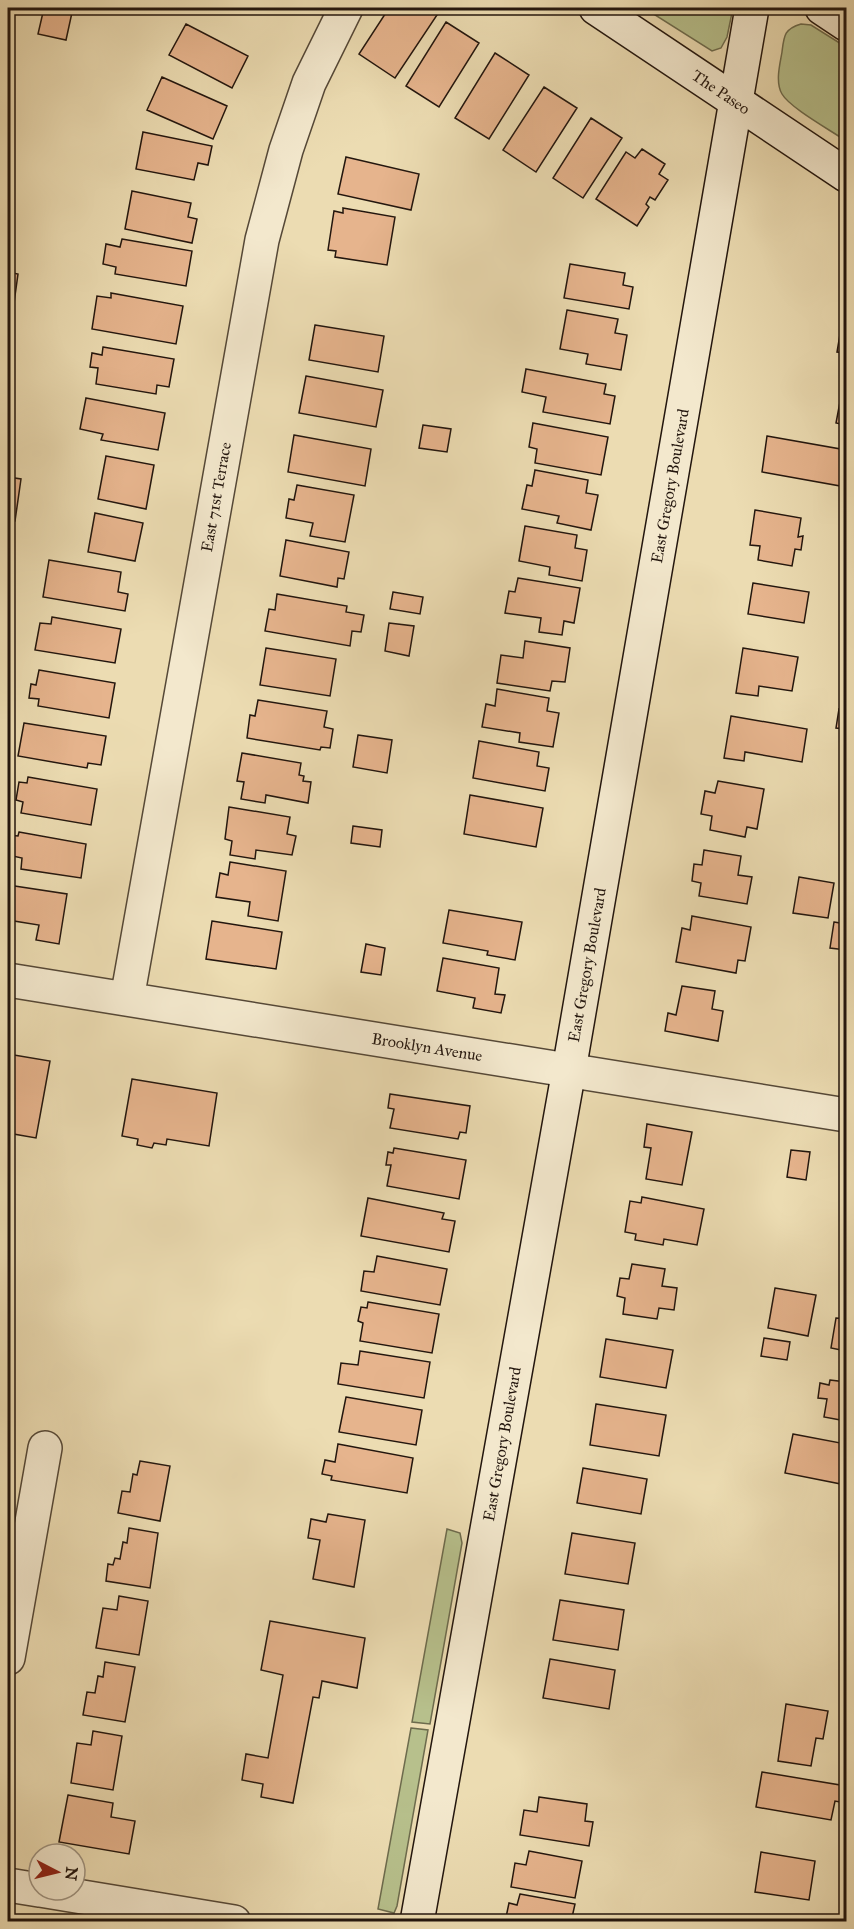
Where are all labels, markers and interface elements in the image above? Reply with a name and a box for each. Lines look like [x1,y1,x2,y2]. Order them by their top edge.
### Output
street label: The Paseo [688,66,754,118]
street label: East Gregory Boulevard [647,407,694,565]
street label: East 71st Terrace [197,440,235,554]
street label: East Gregory Boulevard [564,886,611,1044]
street label: Brooklyn Avenue [370,1029,484,1065]
street label: East Gregory Boulevard [479,1365,526,1523]
north arrow [27,1842,87,1902]
text: N [61,1866,82,1882]

